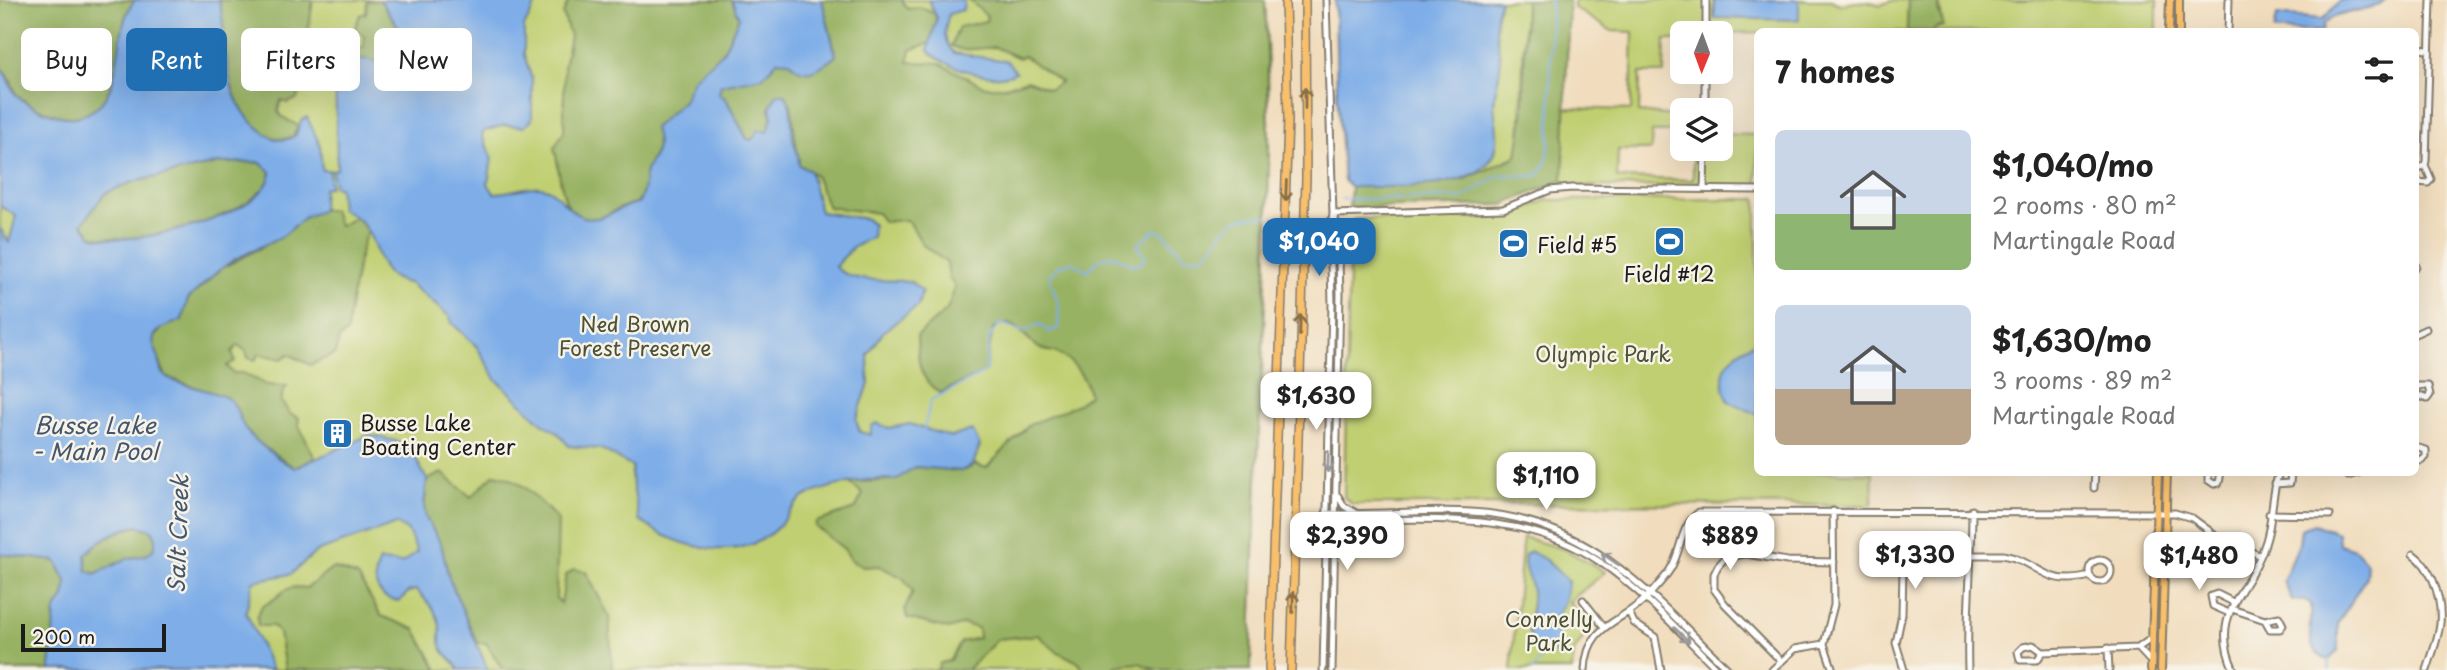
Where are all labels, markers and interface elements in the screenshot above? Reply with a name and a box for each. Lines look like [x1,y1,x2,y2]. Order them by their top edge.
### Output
north arrow [1670,21,1732,84]
map controls [1670,21,1733,161]
chip: Buy [21,28,112,91]
chip: Rent [126,28,227,91]
chip: Filters [241,28,360,91]
chip: New [374,28,472,91]
text: 7 homes [1775,48,1895,93]
icon: filters [2360,51,2398,89]
one-way arrow [1298,87,1312,110]
button: layers [1670,98,1733,161]
text: $1,040/mo [1992,142,2153,187]
icon: home [1831,158,1915,242]
one-way arrow [1279,179,1292,202]
text: 2 rooms · 80 m² [1992,187,2177,222]
pin: $1,040 [1262,218,1376,278]
text: Martingale Road [1992,222,2176,257]
text: $1,040 [1279,223,1359,258]
sports icon: Field #12 [1652,224,1686,258]
sports icon: Field #5 [1497,227,1531,261]
place label: Field #5 [1537,228,1617,260]
place label: Field #12 [1623,257,1715,289]
park label: Ned Brown Forest Preserve [558,307,712,363]
one-way arrow [1294,314,1307,337]
text: $1,630/mo [1992,317,2152,362]
icon: home [1831,333,1915,417]
park label: Olympic Park [1535,337,1671,369]
text: 3 rooms · 89 m² [1992,362,2172,397]
pin: $1,630 [1259,372,1373,432]
text: $1,630 [1276,377,1356,412]
text: Martingale Road [1992,397,2176,432]
place label: Busse Lake Boating Center [360,406,516,462]
water label: Busse Lake - Main Pool [32,407,162,468]
building icon: Busse Lake Boating Center [320,417,354,451]
one-way arrow [1322,451,1335,474]
pin: $1,110 [1489,452,1603,512]
text: $1,110 [1513,457,1579,492]
water label: Salt Creek [157,473,197,594]
pin: $2,390 [1290,512,1404,572]
pin: $889 [1689,512,1771,572]
text: $2,390 [1306,517,1388,552]
text: $889 [1701,517,1759,552]
pin: $1,330 [1858,532,1972,591]
pin: $1,480 [2142,532,2256,592]
text: $1,330 [1875,536,1955,571]
text: $1,480 [2160,537,2238,572]
one-way arrow [1601,552,1620,566]
one-way arrow [1286,591,1299,614]
park label: Connelly Park [1505,602,1593,658]
scale bar [21,621,166,653]
text: 200 m [32,622,95,650]
one-way arrow [1673,626,1690,643]

